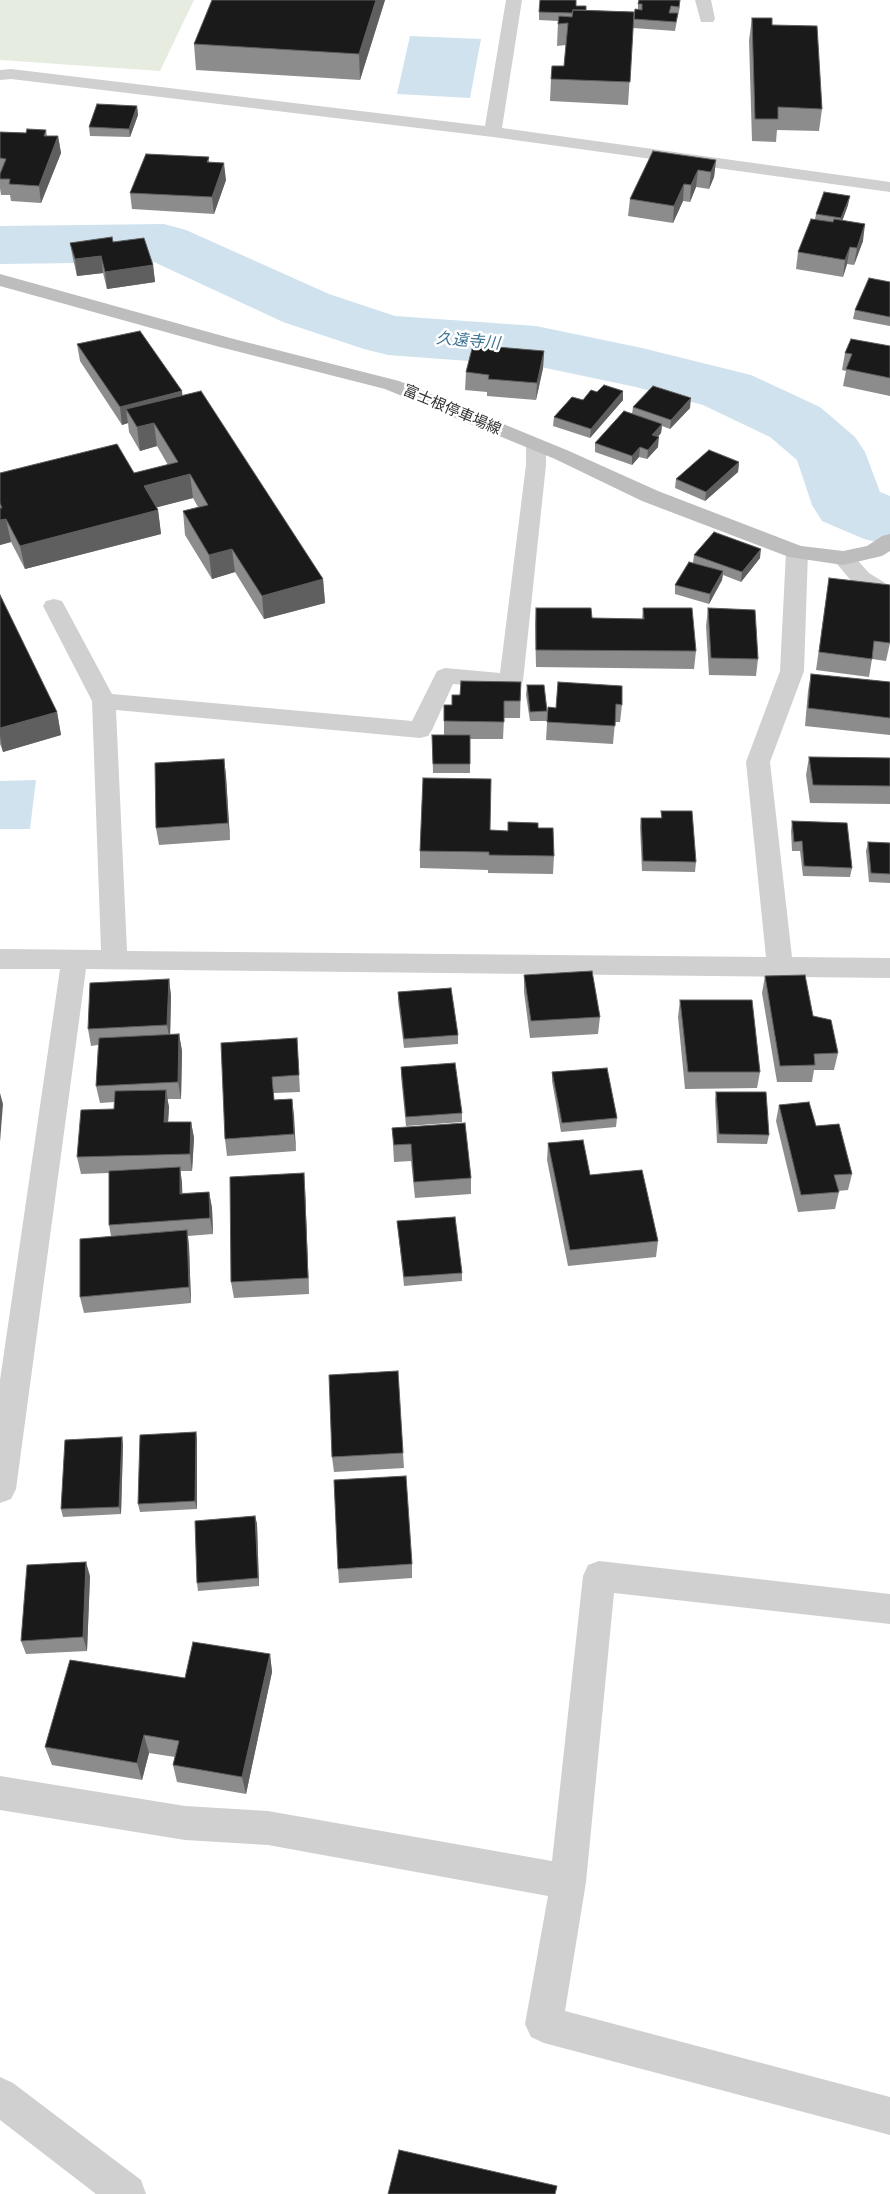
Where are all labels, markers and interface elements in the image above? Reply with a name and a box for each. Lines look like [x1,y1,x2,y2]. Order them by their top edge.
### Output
water label: 久遠寺川 [435,329,501,353]
street label: 富士根停車場線 [400,381,504,439]

